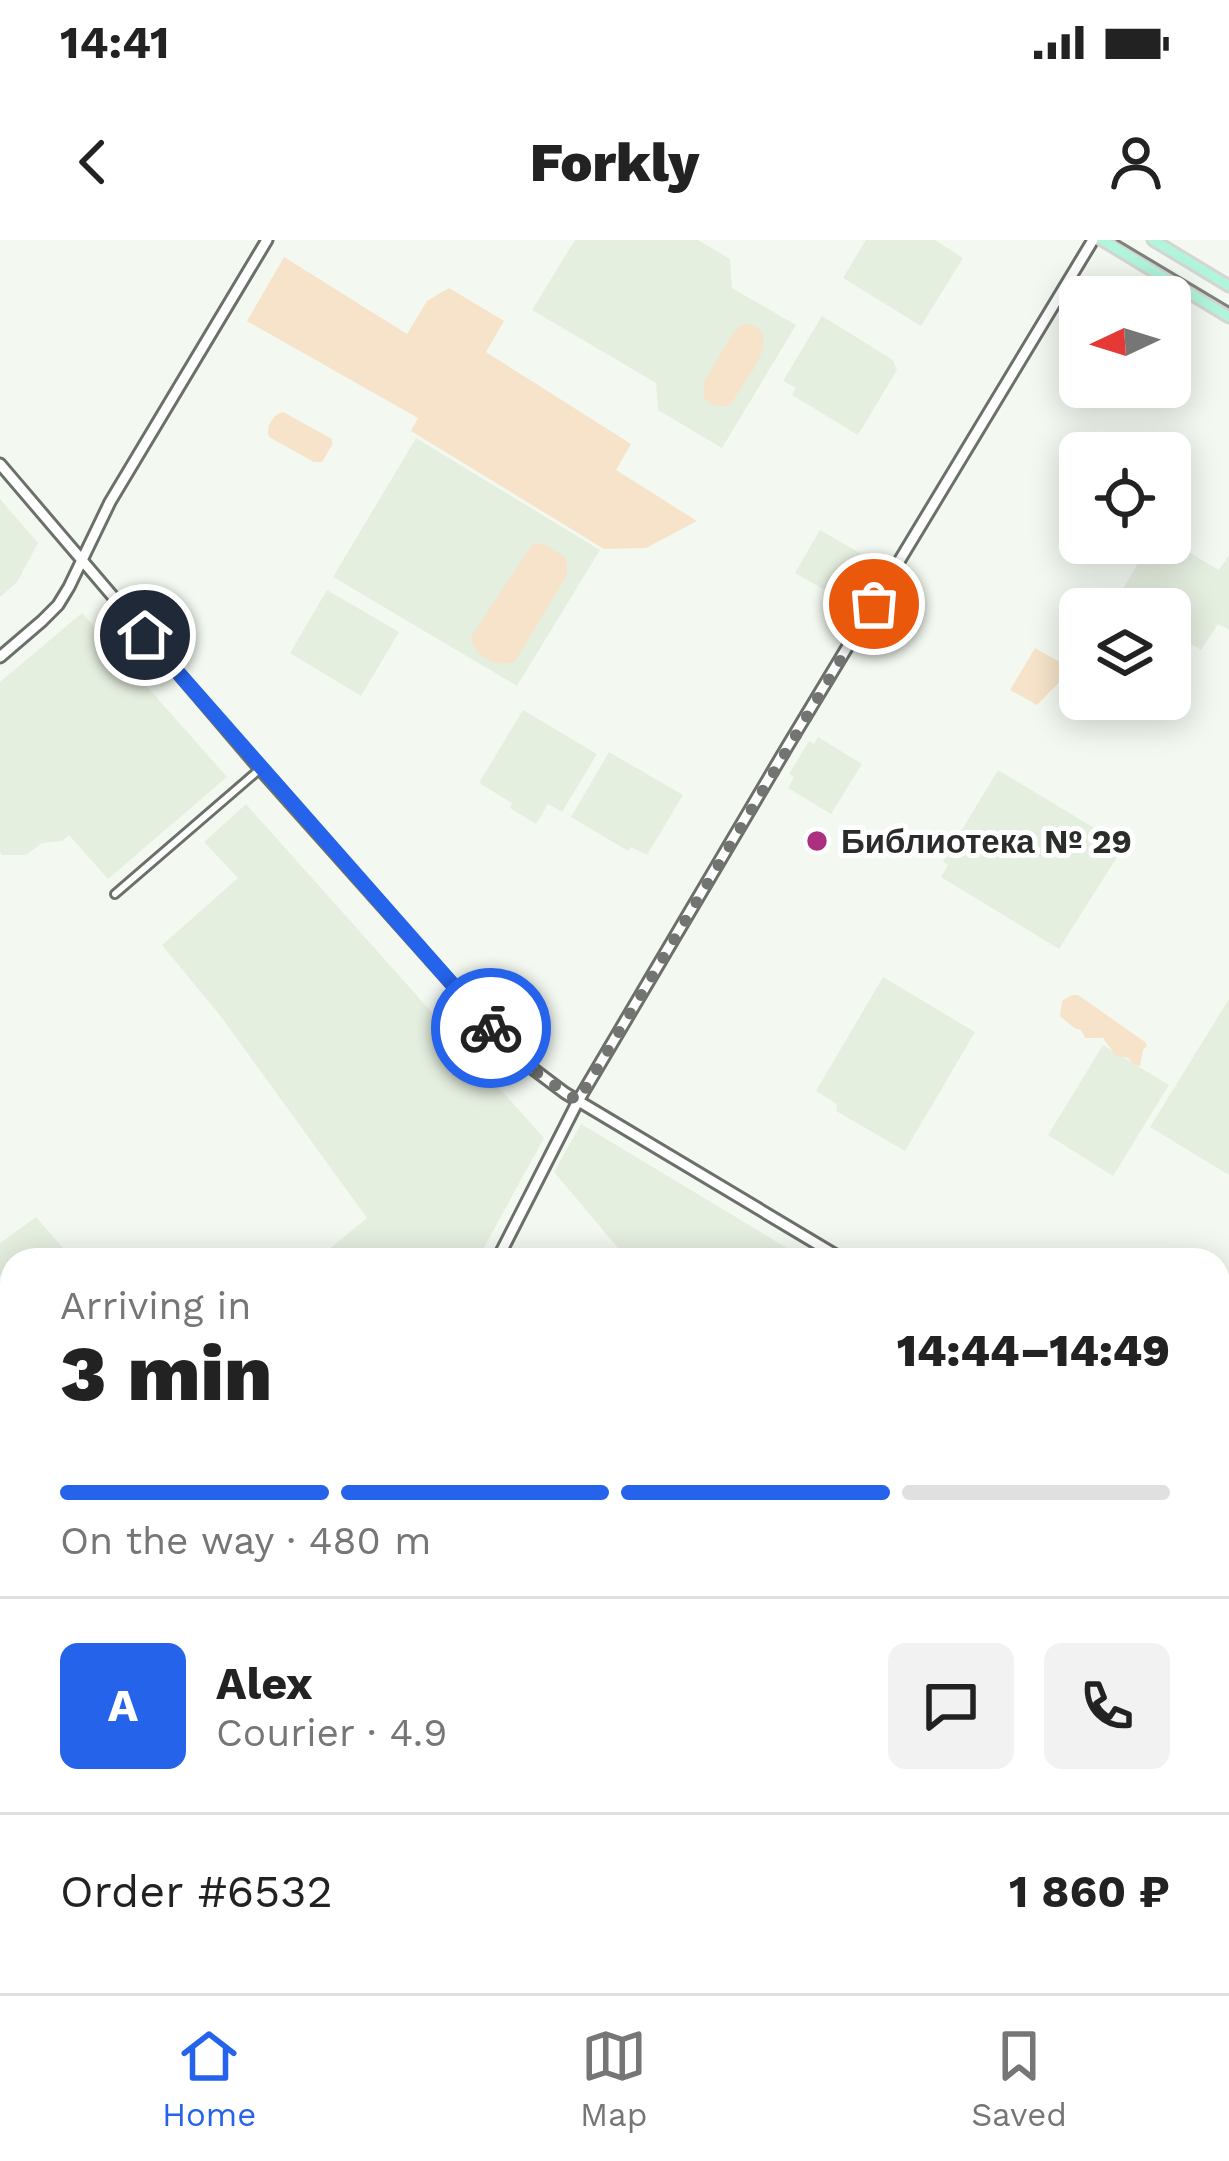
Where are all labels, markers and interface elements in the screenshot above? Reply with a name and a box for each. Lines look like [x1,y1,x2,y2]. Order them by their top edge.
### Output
text: 14:41 [60,16,169,69]
icon: back [60,129,126,195]
icon: person [1103,129,1169,195]
text: Forkly [530,131,699,194]
north arrow [1059,276,1191,408]
map controls [1059,276,1191,720]
button: locate [1059,432,1191,564]
pin [823,553,925,655]
icon: bag [841,571,907,637]
pin [94,584,196,686]
button: layers [1059,588,1191,720]
icon: home [112,602,178,668]
place label: Библиотека № 29 [841,822,1132,861]
marker: Библиотека № 29 [804,828,830,854]
courier [431,968,551,1088]
icon: bike [458,995,524,1061]
text: Arriving in [60,1283,251,1328]
text: 14:44–14:49 [897,1324,1170,1377]
text: 3 min [60,1327,272,1419]
text: On the way · 480 m [60,1518,431,1563]
button: chat [888,1643,1014,1769]
button: phone [1044,1643,1170,1769]
text: Alex [216,1657,313,1710]
text: A [108,1679,138,1732]
text: Courier · 4.9 [216,1710,447,1755]
text: Order #6532 [60,1865,333,1918]
text: 1 860 ₽ [1009,1865,1170,1918]
tab: Home [162,2023,256,2134]
tab: Map [580,2023,647,2134]
tab: Saved [971,2023,1067,2134]

